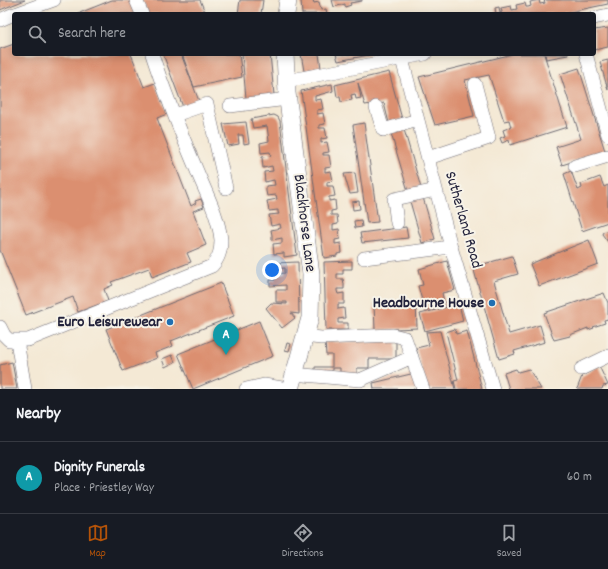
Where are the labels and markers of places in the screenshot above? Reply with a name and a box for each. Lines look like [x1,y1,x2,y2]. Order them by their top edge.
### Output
place label: Headbourne House [373,292,484,315]
marker: Headbourne House [487,298,497,308]
place label: Euro Leisurewear [57,311,163,334]
marker: Euro Leisurewear [165,317,175,327]
pin: A [213,322,239,355]

